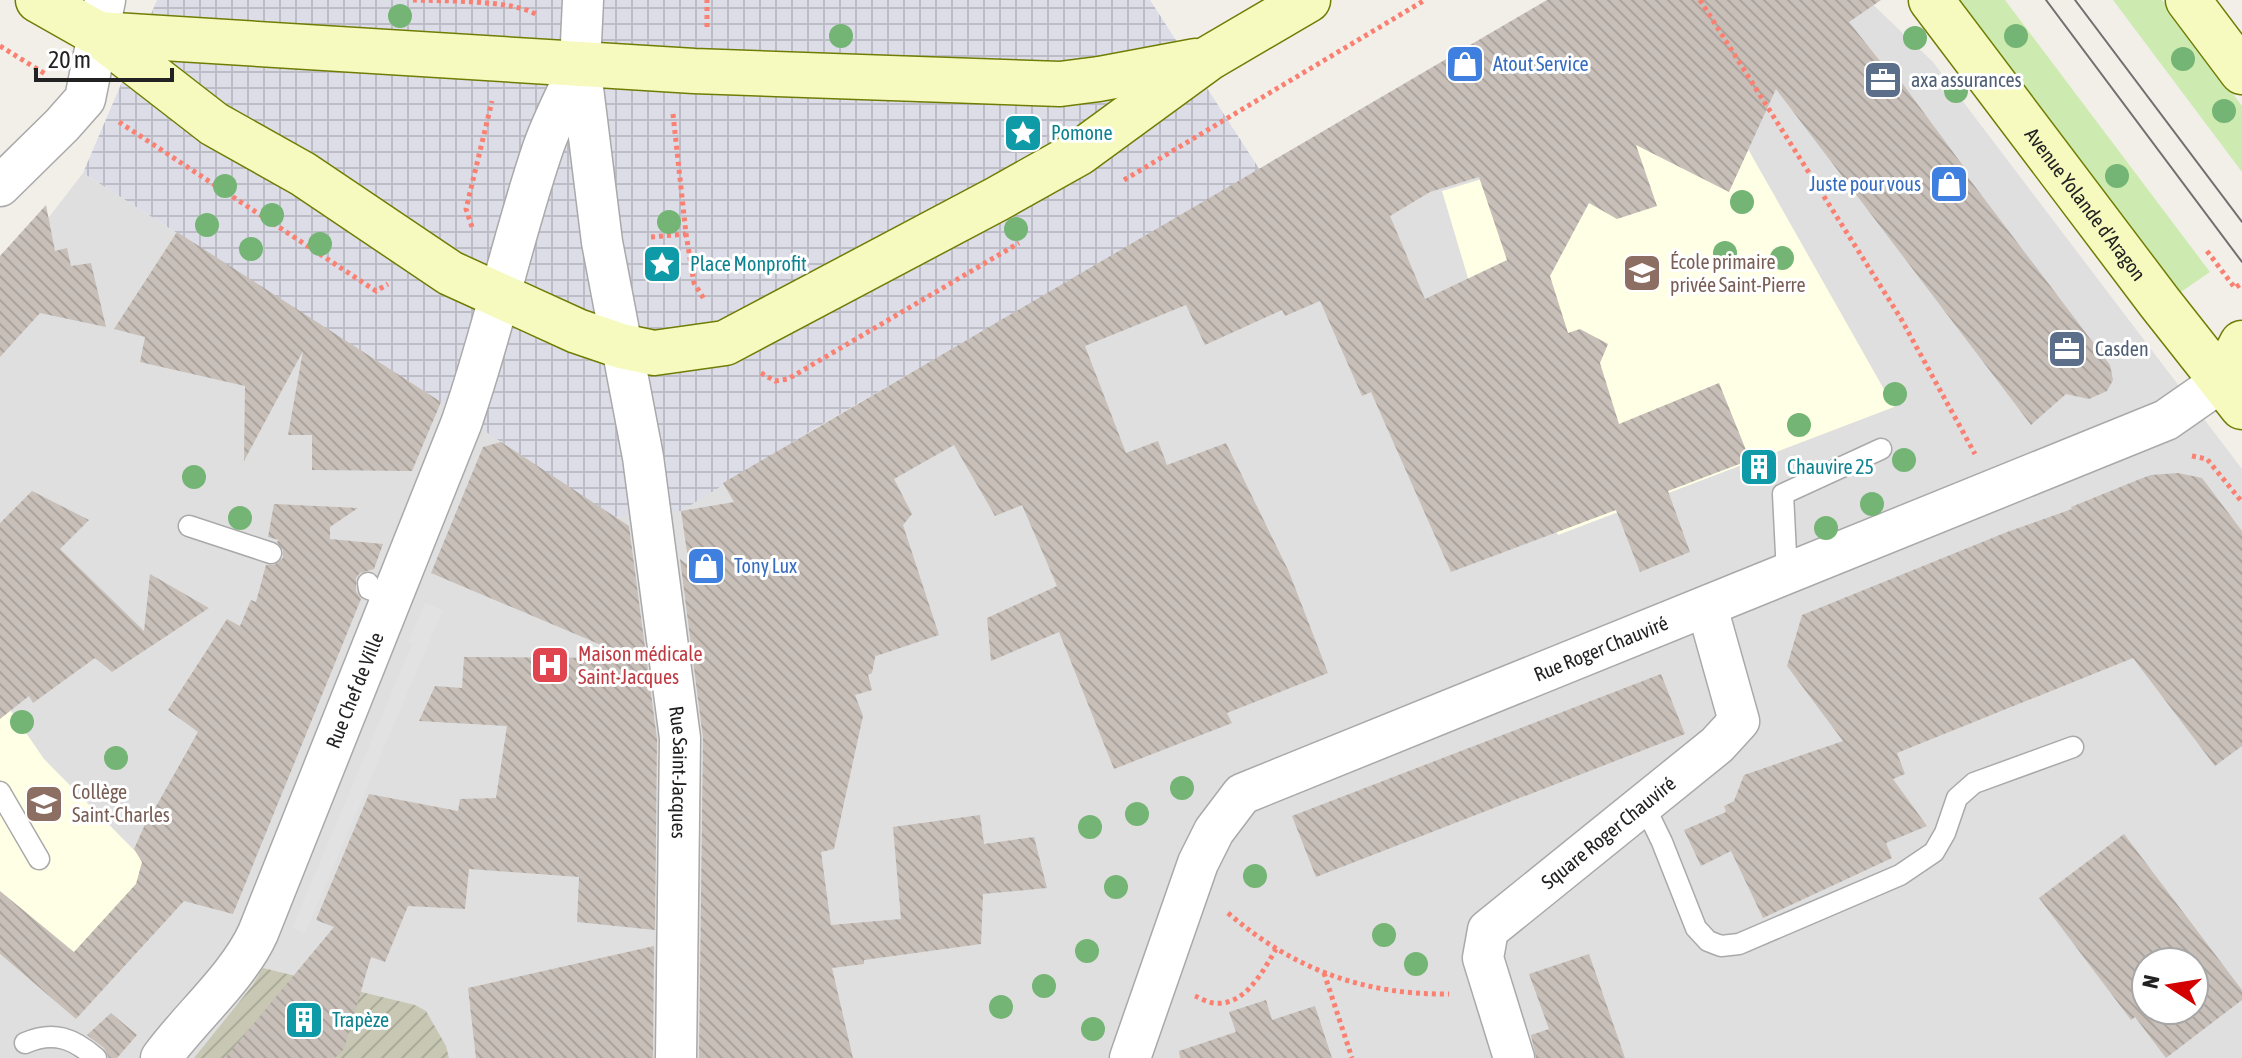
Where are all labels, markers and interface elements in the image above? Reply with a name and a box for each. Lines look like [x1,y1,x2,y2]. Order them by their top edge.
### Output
scale bar [36,32,172,82]
shop icon: Atout Service [1444,43,1486,85]
text: 20 m [48,46,91,73]
place label: Atout Service [1493,52,1589,75]
office icon: axa assurances [1862,59,1904,101]
place label: axa assurances [1911,68,2022,91]
place icon: Pomone [1002,112,1044,154]
place label: Pomone [1051,121,1113,144]
street label: Avenue Yolande d’Aragon [2021,123,2151,285]
shop icon: Juste pour vous [1928,163,1970,205]
place label: Juste pour vous [1809,172,1921,195]
place icon: Place Monprofit [641,243,683,285]
place label: École primaire privée Saint-Pierre [1670,250,1806,296]
place label: Place Monprofit [690,252,807,275]
school or university icon: École primaire privée Saint-Pierre [1621,252,1663,294]
office icon: Casden [2046,328,2088,370]
place label: Casden [2095,337,2149,360]
building icon: Chauvire 25 [1738,446,1780,488]
place label: Chauvire 25 [1787,455,1874,478]
shop icon: Tony Lux [685,545,727,587]
place label: Tony Lux [734,554,797,577]
street label: Rue Roger Chauviré [1531,611,1671,686]
street label: Rue Chef de Ville [321,629,388,751]
place label: Maison médicale Saint-Jacques [578,642,703,688]
hospital icon: Maison médicale Saint-Jacques [529,644,571,686]
street label: Rue Saint-Jacques [665,705,692,839]
street label: Square Roger Chauviré [1537,771,1680,893]
place label: Collège Saint-Charles [72,780,170,826]
school or university icon: Collège Saint-Charles [23,783,65,825]
north arrow [2130,946,2210,1026]
text: N [2136,973,2165,991]
building icon: Trapèze [283,999,325,1041]
place label: Trapèze [332,1008,389,1031]

